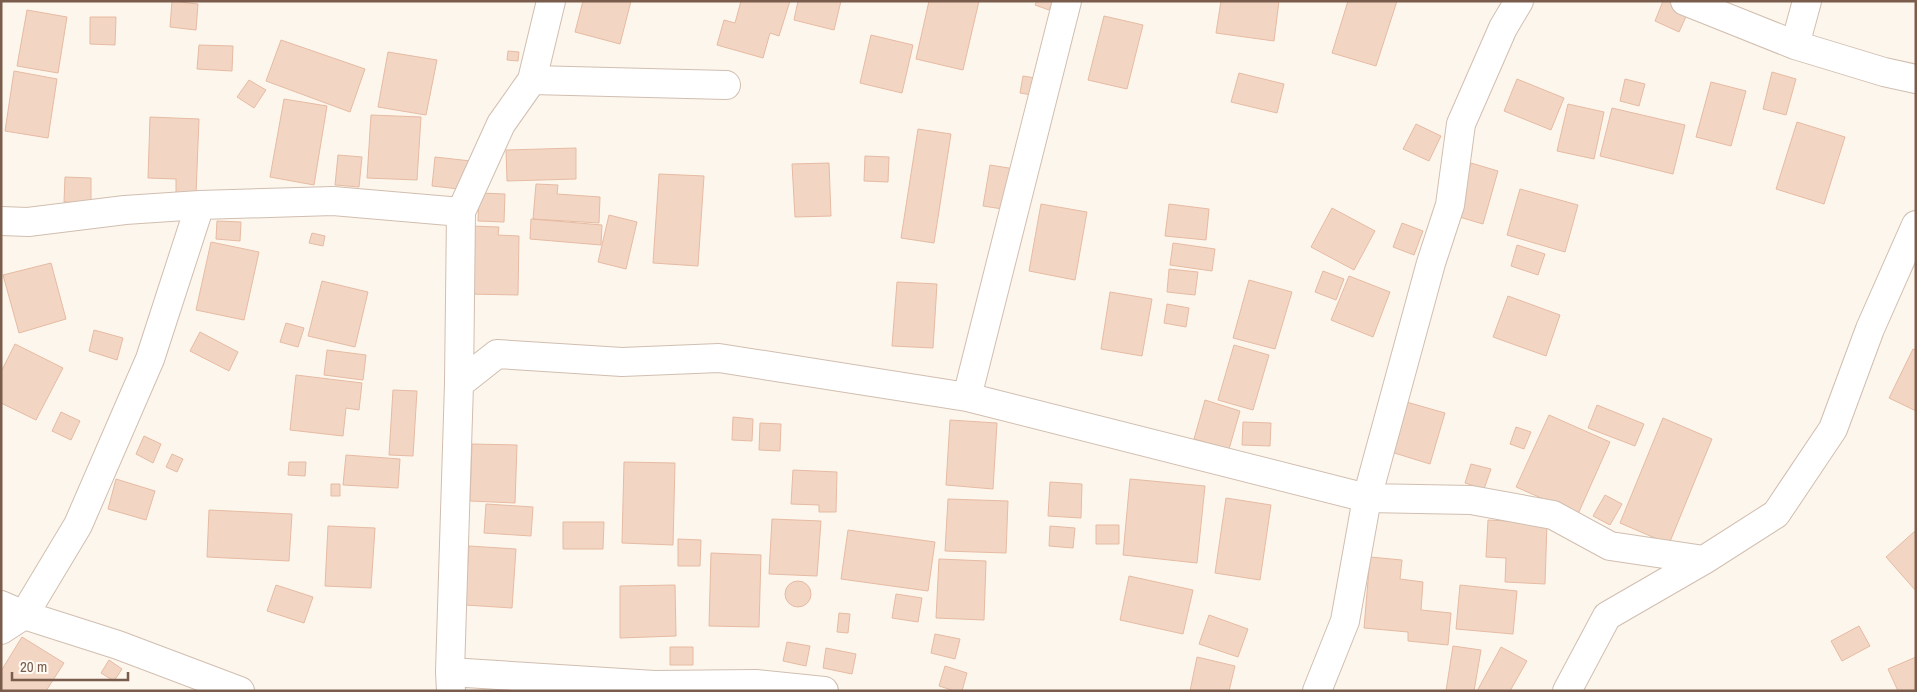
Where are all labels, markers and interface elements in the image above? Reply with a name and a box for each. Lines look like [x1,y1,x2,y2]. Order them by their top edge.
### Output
scale bar [12,650,129,682]
text: 20 m [20,656,47,677]

